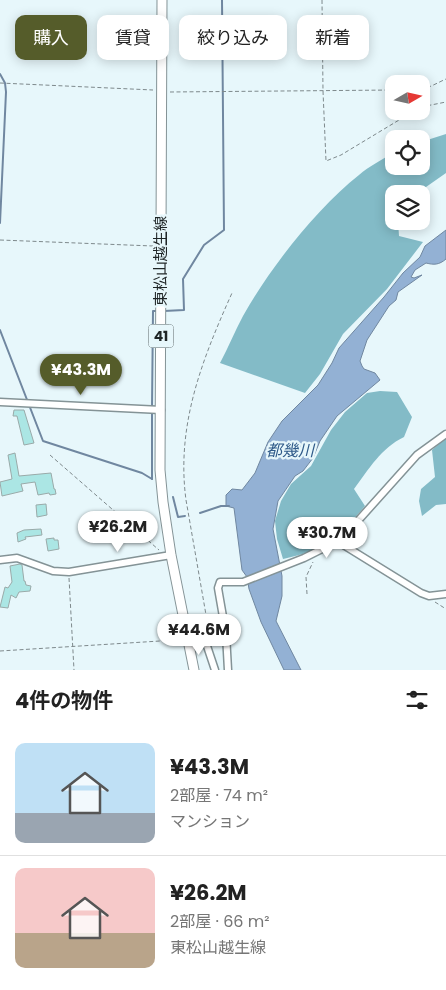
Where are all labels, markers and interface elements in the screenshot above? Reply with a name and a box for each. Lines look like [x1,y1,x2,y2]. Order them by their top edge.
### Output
chip: 購入 [15,15,87,60]
chip: 賃貸 [97,15,169,60]
chip: 絞り込み [179,15,287,60]
chip: 新着 [297,15,369,60]
north arrow [385,75,430,120]
map controls [385,75,430,230]
button: locate [385,130,430,175]
button: layers [385,185,430,230]
street label: 東松山越生線 [150,216,171,306]
road number: 41 [148,324,174,348]
pin: ¥43.3M [40,354,122,396]
text: ¥43.3M [51,358,111,381]
water label: 都幾川 [266,439,316,462]
pin: ¥26.2M [77,510,159,553]
text: ¥26.2M [89,515,147,538]
pin: ¥30.7M [286,516,368,559]
text: ¥30.7M [298,521,356,544]
pin: ¥44.6M [158,614,240,656]
text: ¥44.6M [168,618,230,641]
text: 4件の物件 [15,686,113,715]
icon: filters [403,686,431,714]
text: ¥43.3M [170,752,249,781]
icon: home [55,763,115,823]
text: 2部屋 · 74 m² [170,784,268,807]
text: マンション [170,810,250,833]
text: ¥26.2M [170,878,247,907]
icon: home [55,888,115,948]
text: 2部屋 · 66 m² [170,910,270,933]
text: 東松山越生線 [170,936,266,959]

